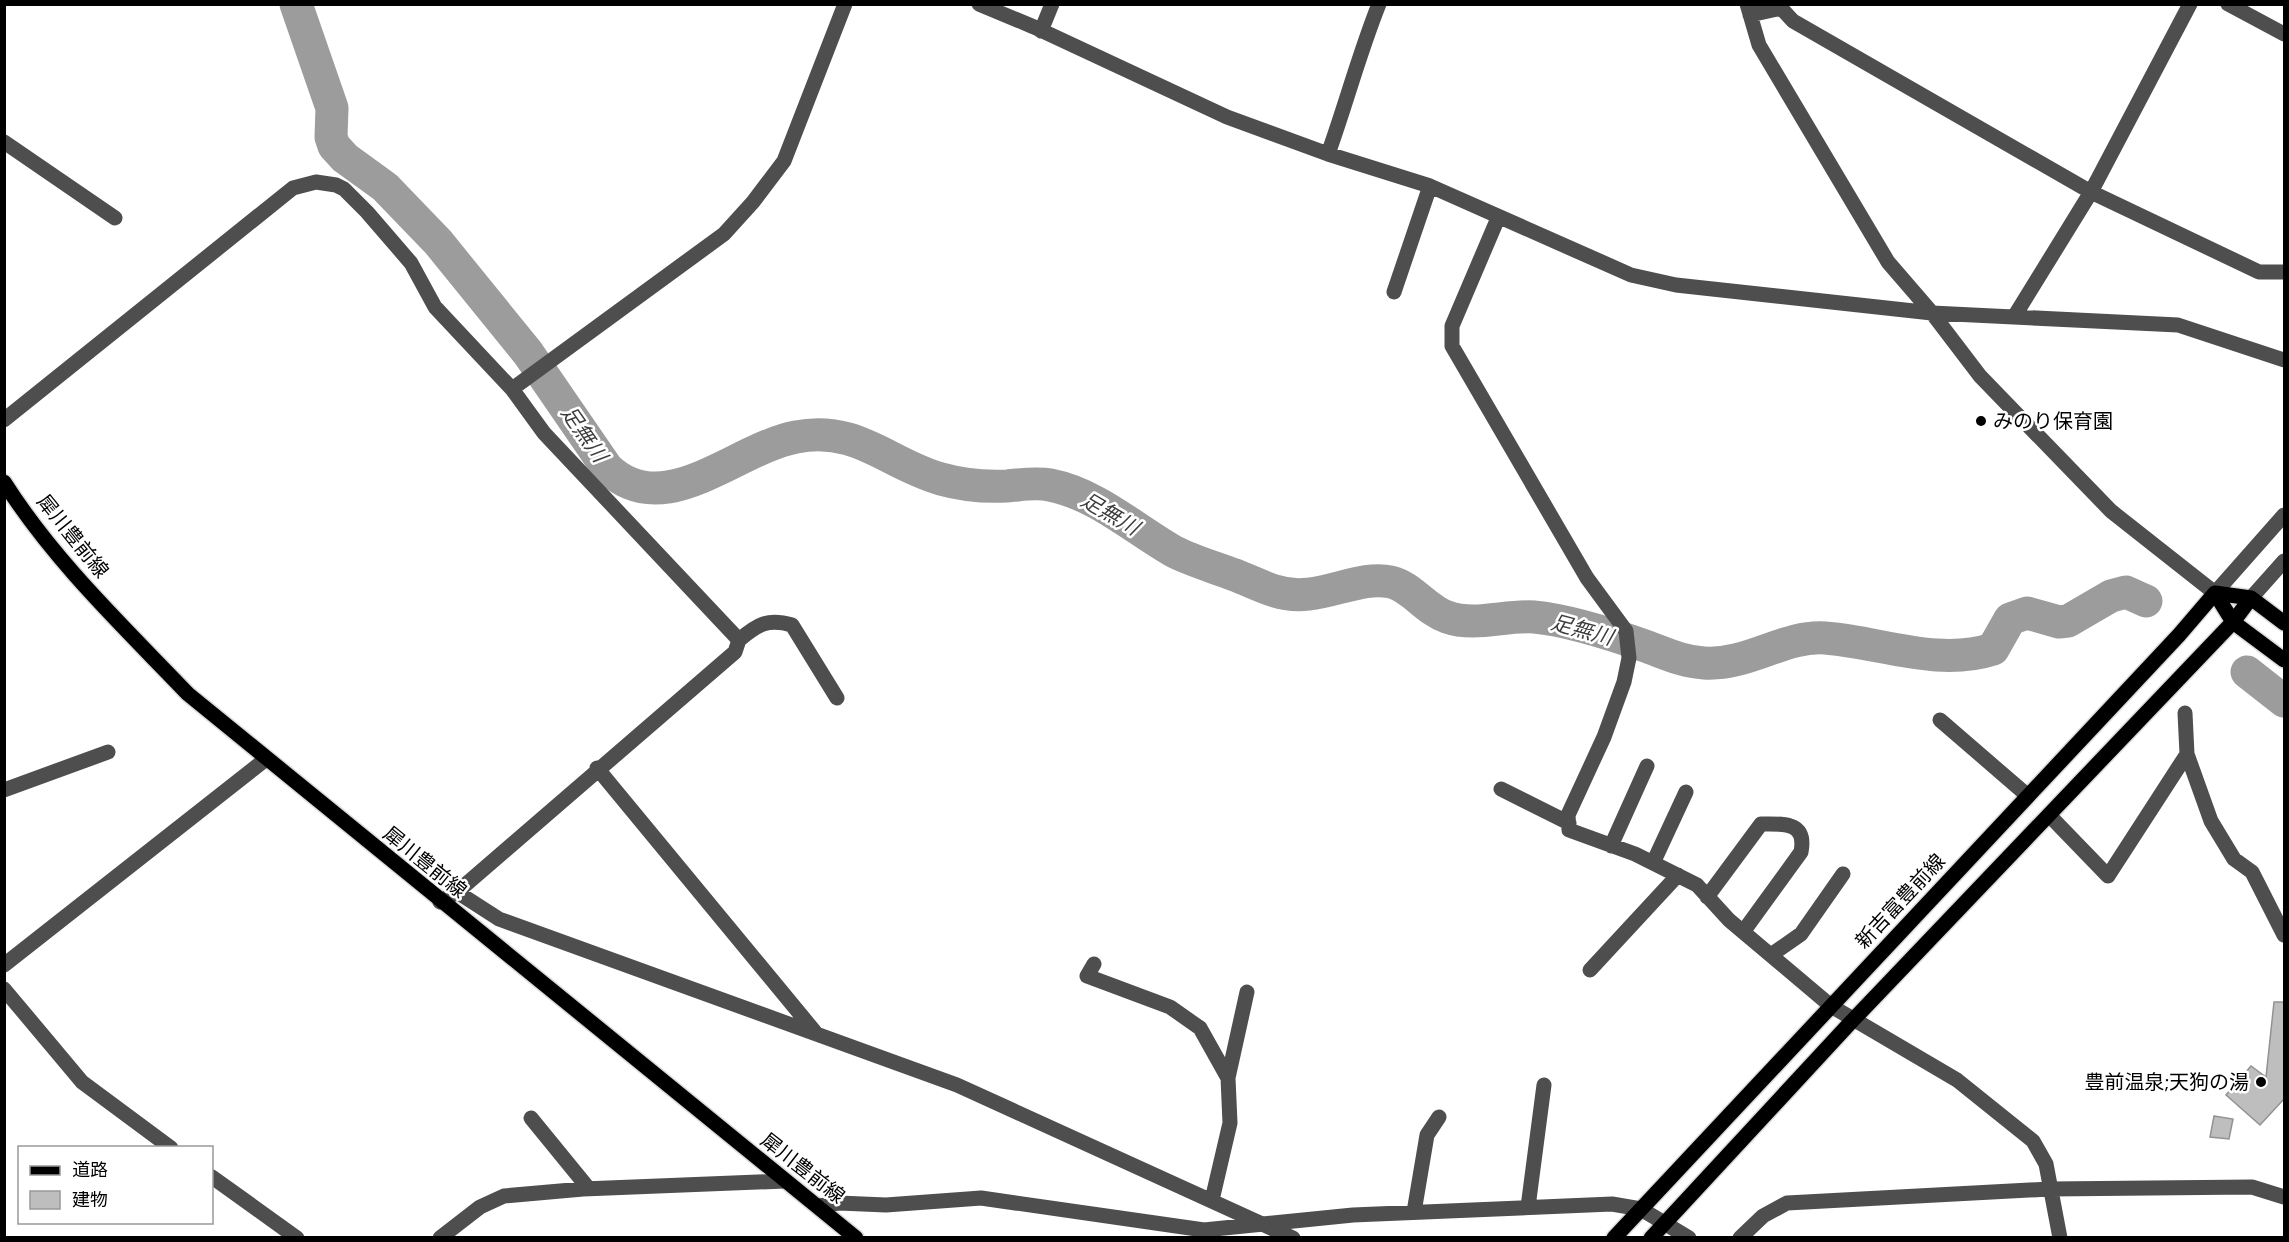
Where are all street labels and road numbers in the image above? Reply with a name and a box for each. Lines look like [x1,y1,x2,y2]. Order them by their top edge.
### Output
street label: 犀川豊前線 [31,489,115,583]
street label: 犀川豊前線 [378,820,472,904]
street label: 新吉富豊前線 [1850,848,1950,954]
street label: 犀川豊前線 [756,1127,850,1209]

